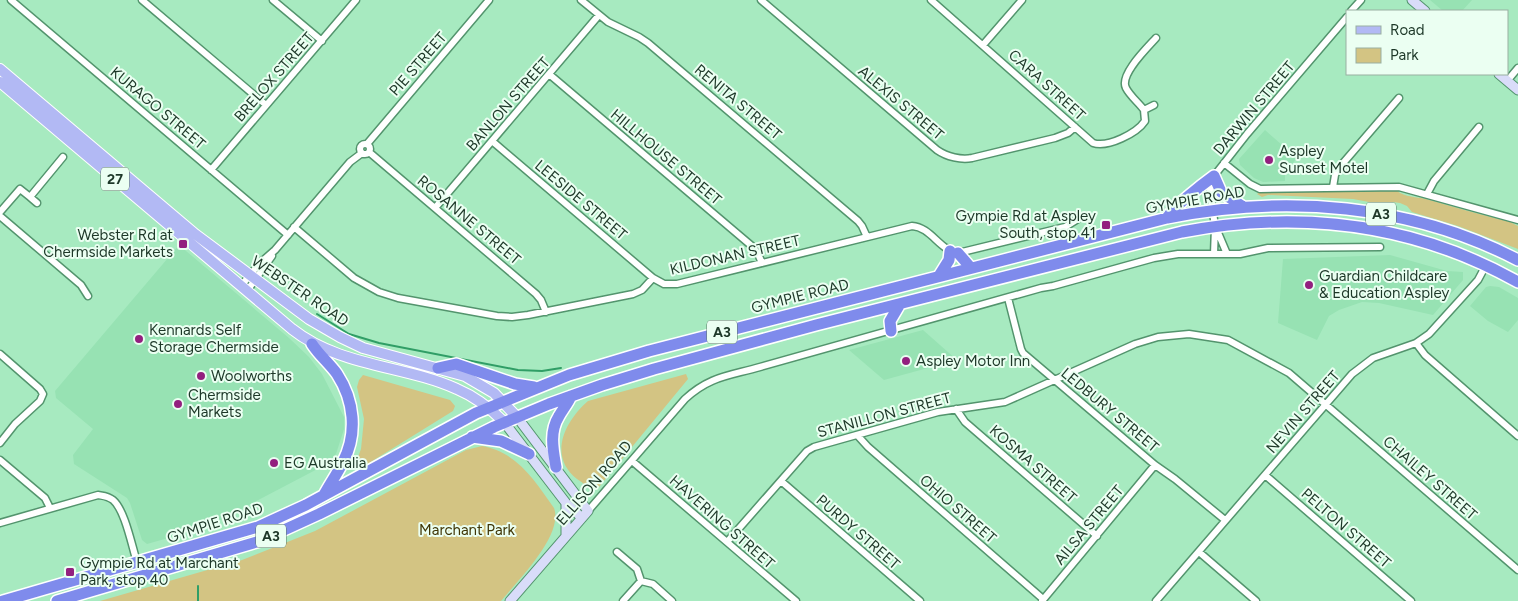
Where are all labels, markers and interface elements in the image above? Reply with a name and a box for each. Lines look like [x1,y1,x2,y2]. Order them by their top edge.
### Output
legend [1346,10,1508,75]
text: Road [1390,21,1425,39]
street label: BRELOX STREET [230,28,318,125]
street label: PIE STREET [386,28,451,99]
street label: CARA STREET [1005,46,1090,125]
text: Park [1390,46,1419,64]
street label: BANLON STREET [462,53,554,155]
street label: DARWIN STREET [1210,57,1299,158]
street label: RENITA STREET [691,60,786,144]
street label: ALEXIS STREET [855,62,948,144]
street label: KURAGO STREET [107,63,210,153]
street label: HILLHOUSE STREET [607,105,726,209]
place label: Aspley Sunset Motel [1279,142,1368,177]
marker: Aspley Sunset Motel [1263,154,1275,166]
street label: LEESIDE STREET [531,156,631,244]
road number: 27 [101,168,129,190]
street label: ROSANNE STREET [414,172,525,269]
street label: GYMPIE ROAD [1144,182,1246,218]
road number: A3 [1366,202,1396,225]
place label: Gympie Rd at Aspley South, stop 41 [956,207,1096,242]
marker: Gympie Rd at Aspley South, stop 41 [1100,219,1112,231]
place label: Webster Rd at Chermside Markets [43,226,173,261]
street label: KILDONAN STREET [668,231,803,279]
marker: Webster Rd at Chermside Markets [177,238,189,250]
street label: WEBSTER ROAD [248,252,352,330]
place label: Guardian Childcare & Education Aspley [1319,267,1449,302]
street label: GYMPIE ROAD [749,275,851,317]
marker: Guardian Childcare & Education Aspley [1303,279,1315,291]
place label: Kennards Self Storage Chermside [149,321,279,356]
road number: A3 [707,321,737,344]
marker: Kennards Self Storage Chermside [133,333,145,345]
place label: Aspley Motor Inn [916,352,1030,370]
marker: Aspley Motor Inn [900,355,912,367]
street label: LEDBURY STREET [1058,364,1163,457]
place label: Woolworths [211,367,292,385]
street label: NEVIN STREET [1262,367,1344,457]
marker: Woolworths [195,370,207,382]
place label: Chermside Markets [188,386,261,421]
street label: STANILLON STREET [815,388,953,441]
marker: Chermside Markets [172,398,184,410]
street label: KOSMA STREET [986,421,1081,507]
street label: CHAILEY STREET [1379,432,1481,524]
street label: ELLISON ROAD [552,437,636,529]
place label: EG Australia [284,454,366,472]
marker: EG Australia [268,457,280,469]
street label: OHIO STREET [916,471,1000,548]
street label: HAVERING STREET [666,472,779,573]
street label: AILSA STREET [1051,481,1128,568]
street label: PELTON STREET [1298,484,1395,572]
street label: PURDY STREET [813,491,904,574]
street label: GYMPIE ROAD [165,499,265,547]
park label: Marchant Park [419,521,516,539]
road number: A3 [256,524,286,548]
place label: Gympie Rd at Marchant Park, stop 40 [80,554,239,589]
marker: Gympie Rd at Marchant Park, stop 40 [64,566,76,578]

